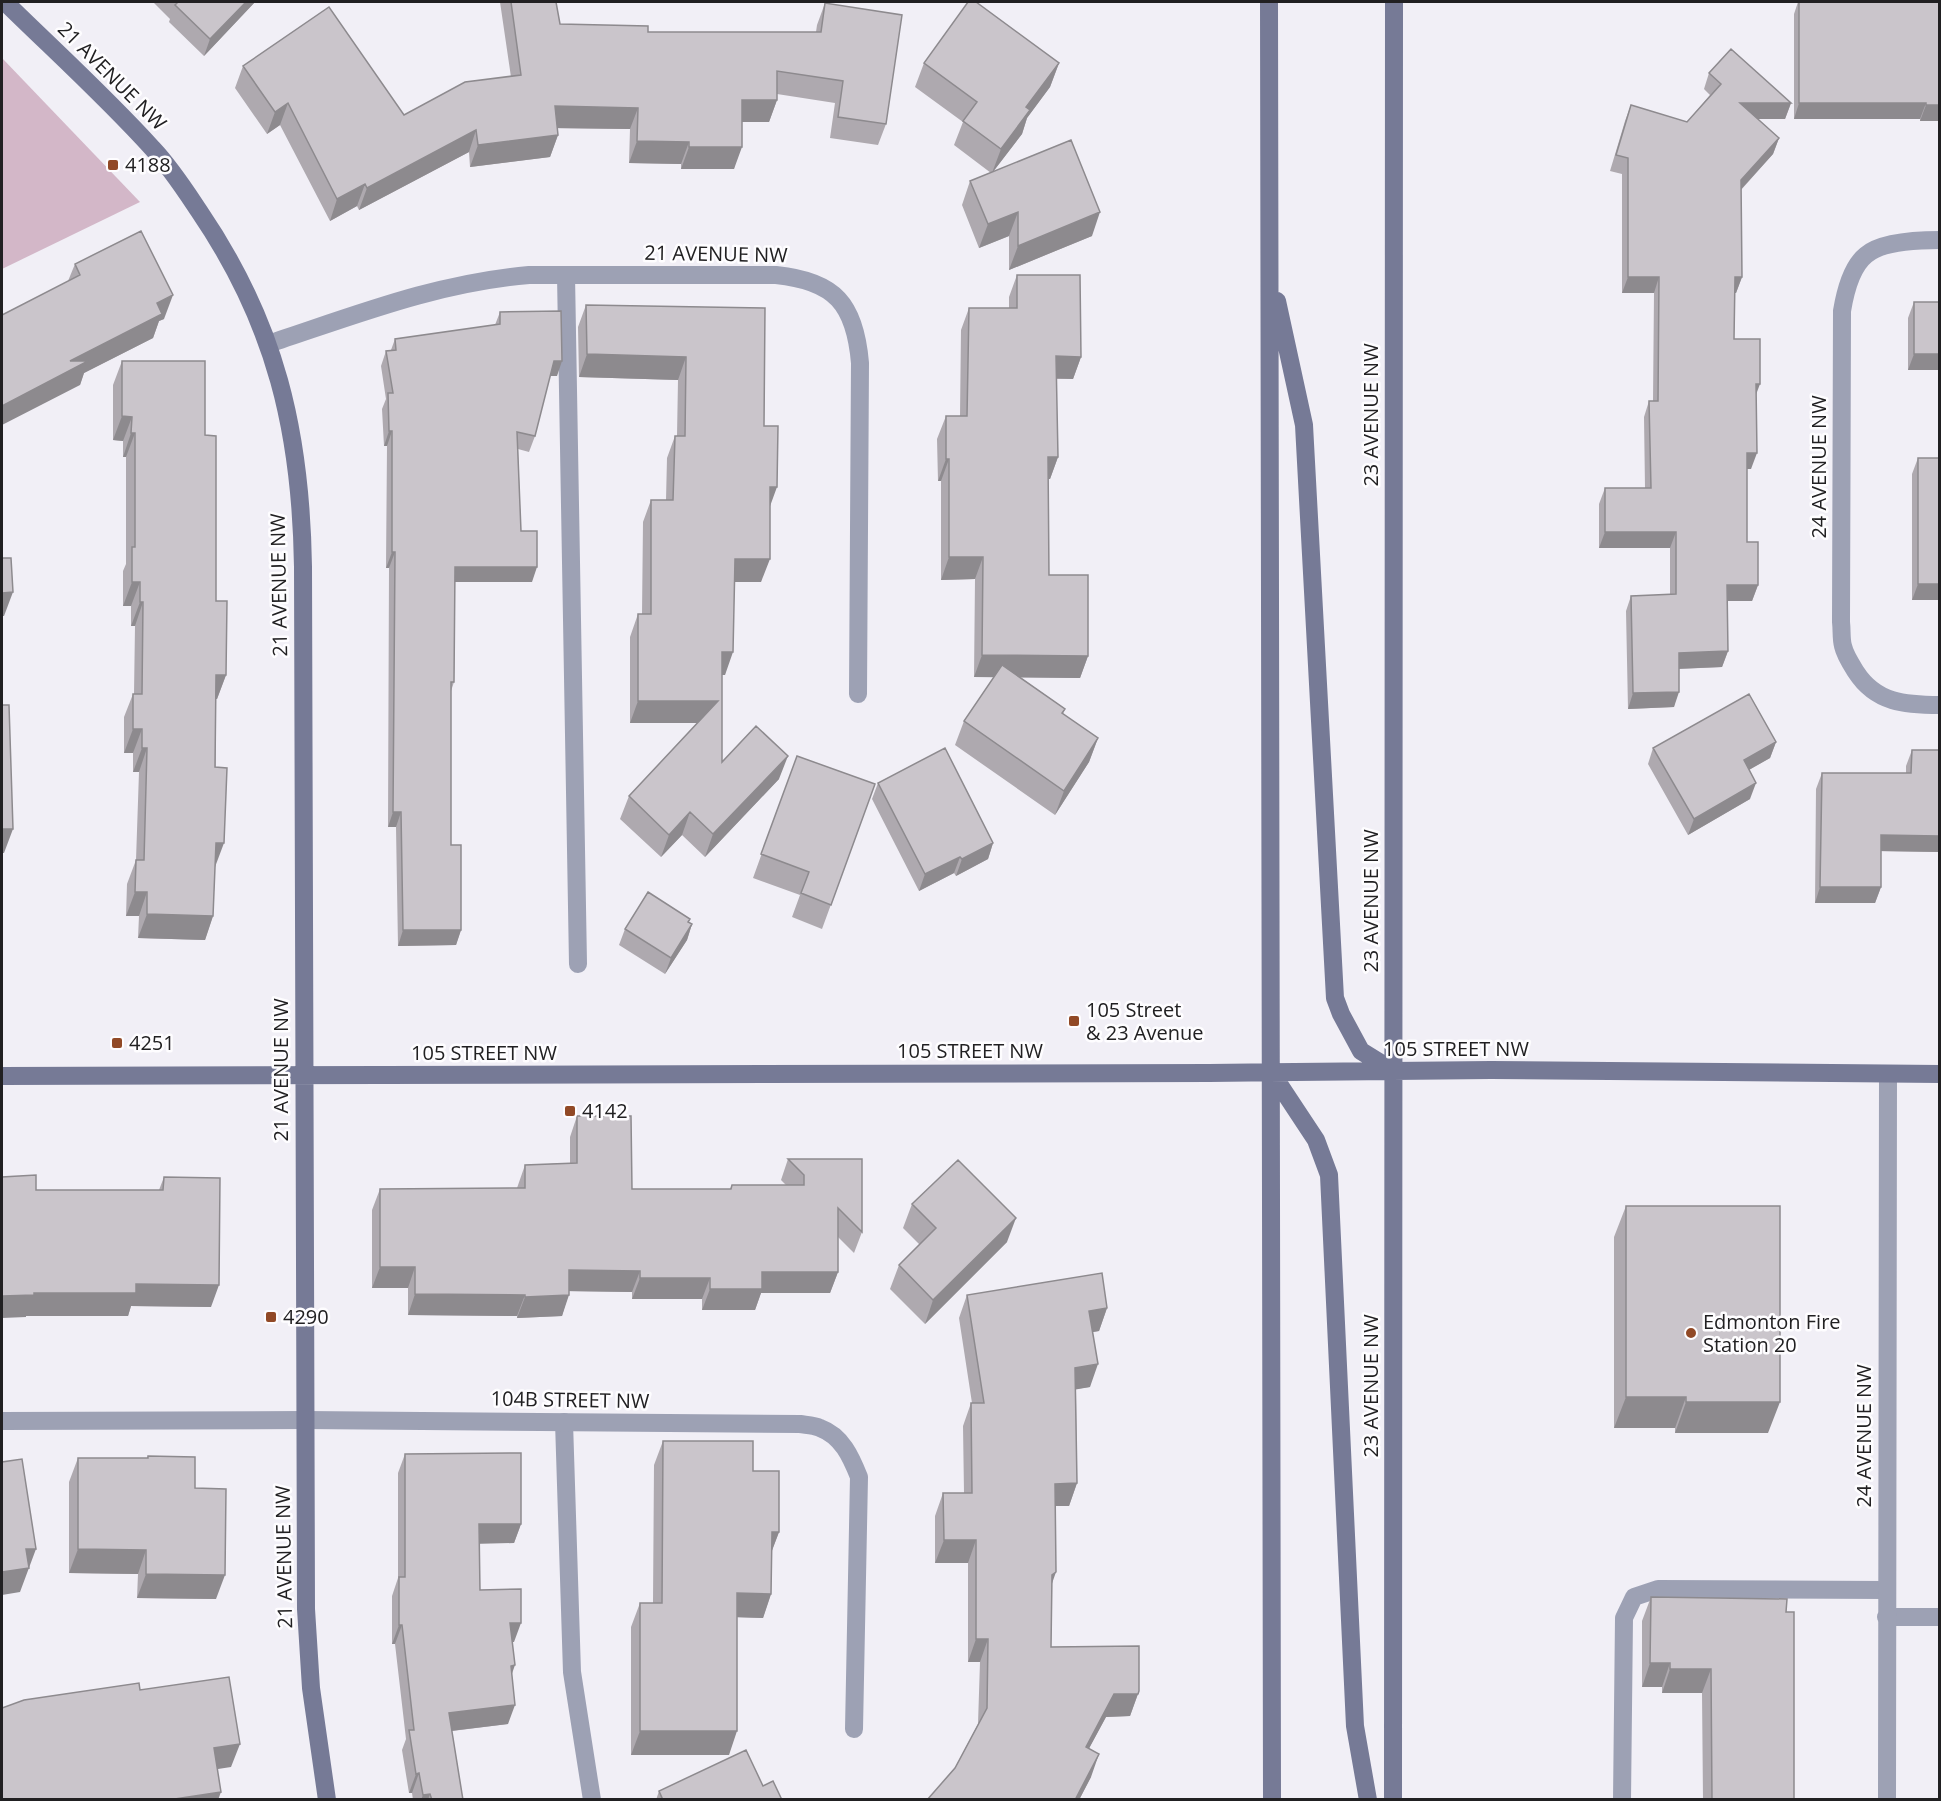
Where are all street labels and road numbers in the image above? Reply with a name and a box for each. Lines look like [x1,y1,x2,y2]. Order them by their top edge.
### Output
street label: 21 AVENUE NW [52,15,173,136]
street label: 21 AVENUE NW [644,239,788,268]
street label: 23 AVENUE NW [1357,343,1384,487]
street label: 24 AVENUE NW [1805,395,1832,539]
street label: 21 AVENUE NW [264,513,293,657]
street label: 23 AVENUE NW [1357,829,1384,973]
street label: 21 AVENUE NW [267,998,294,1142]
street label: 105 STREET NW [1383,1035,1529,1062]
street label: 105 STREET NW [897,1037,1043,1064]
street label: 105 STREET NW [411,1039,557,1066]
street label: 23 AVENUE NW [1357,1314,1384,1458]
street label: 24 AVENUE NW [1850,1364,1877,1508]
street label: 104B STREET NW [490,1385,650,1414]
street label: 21 AVENUE NW [269,1485,298,1629]

